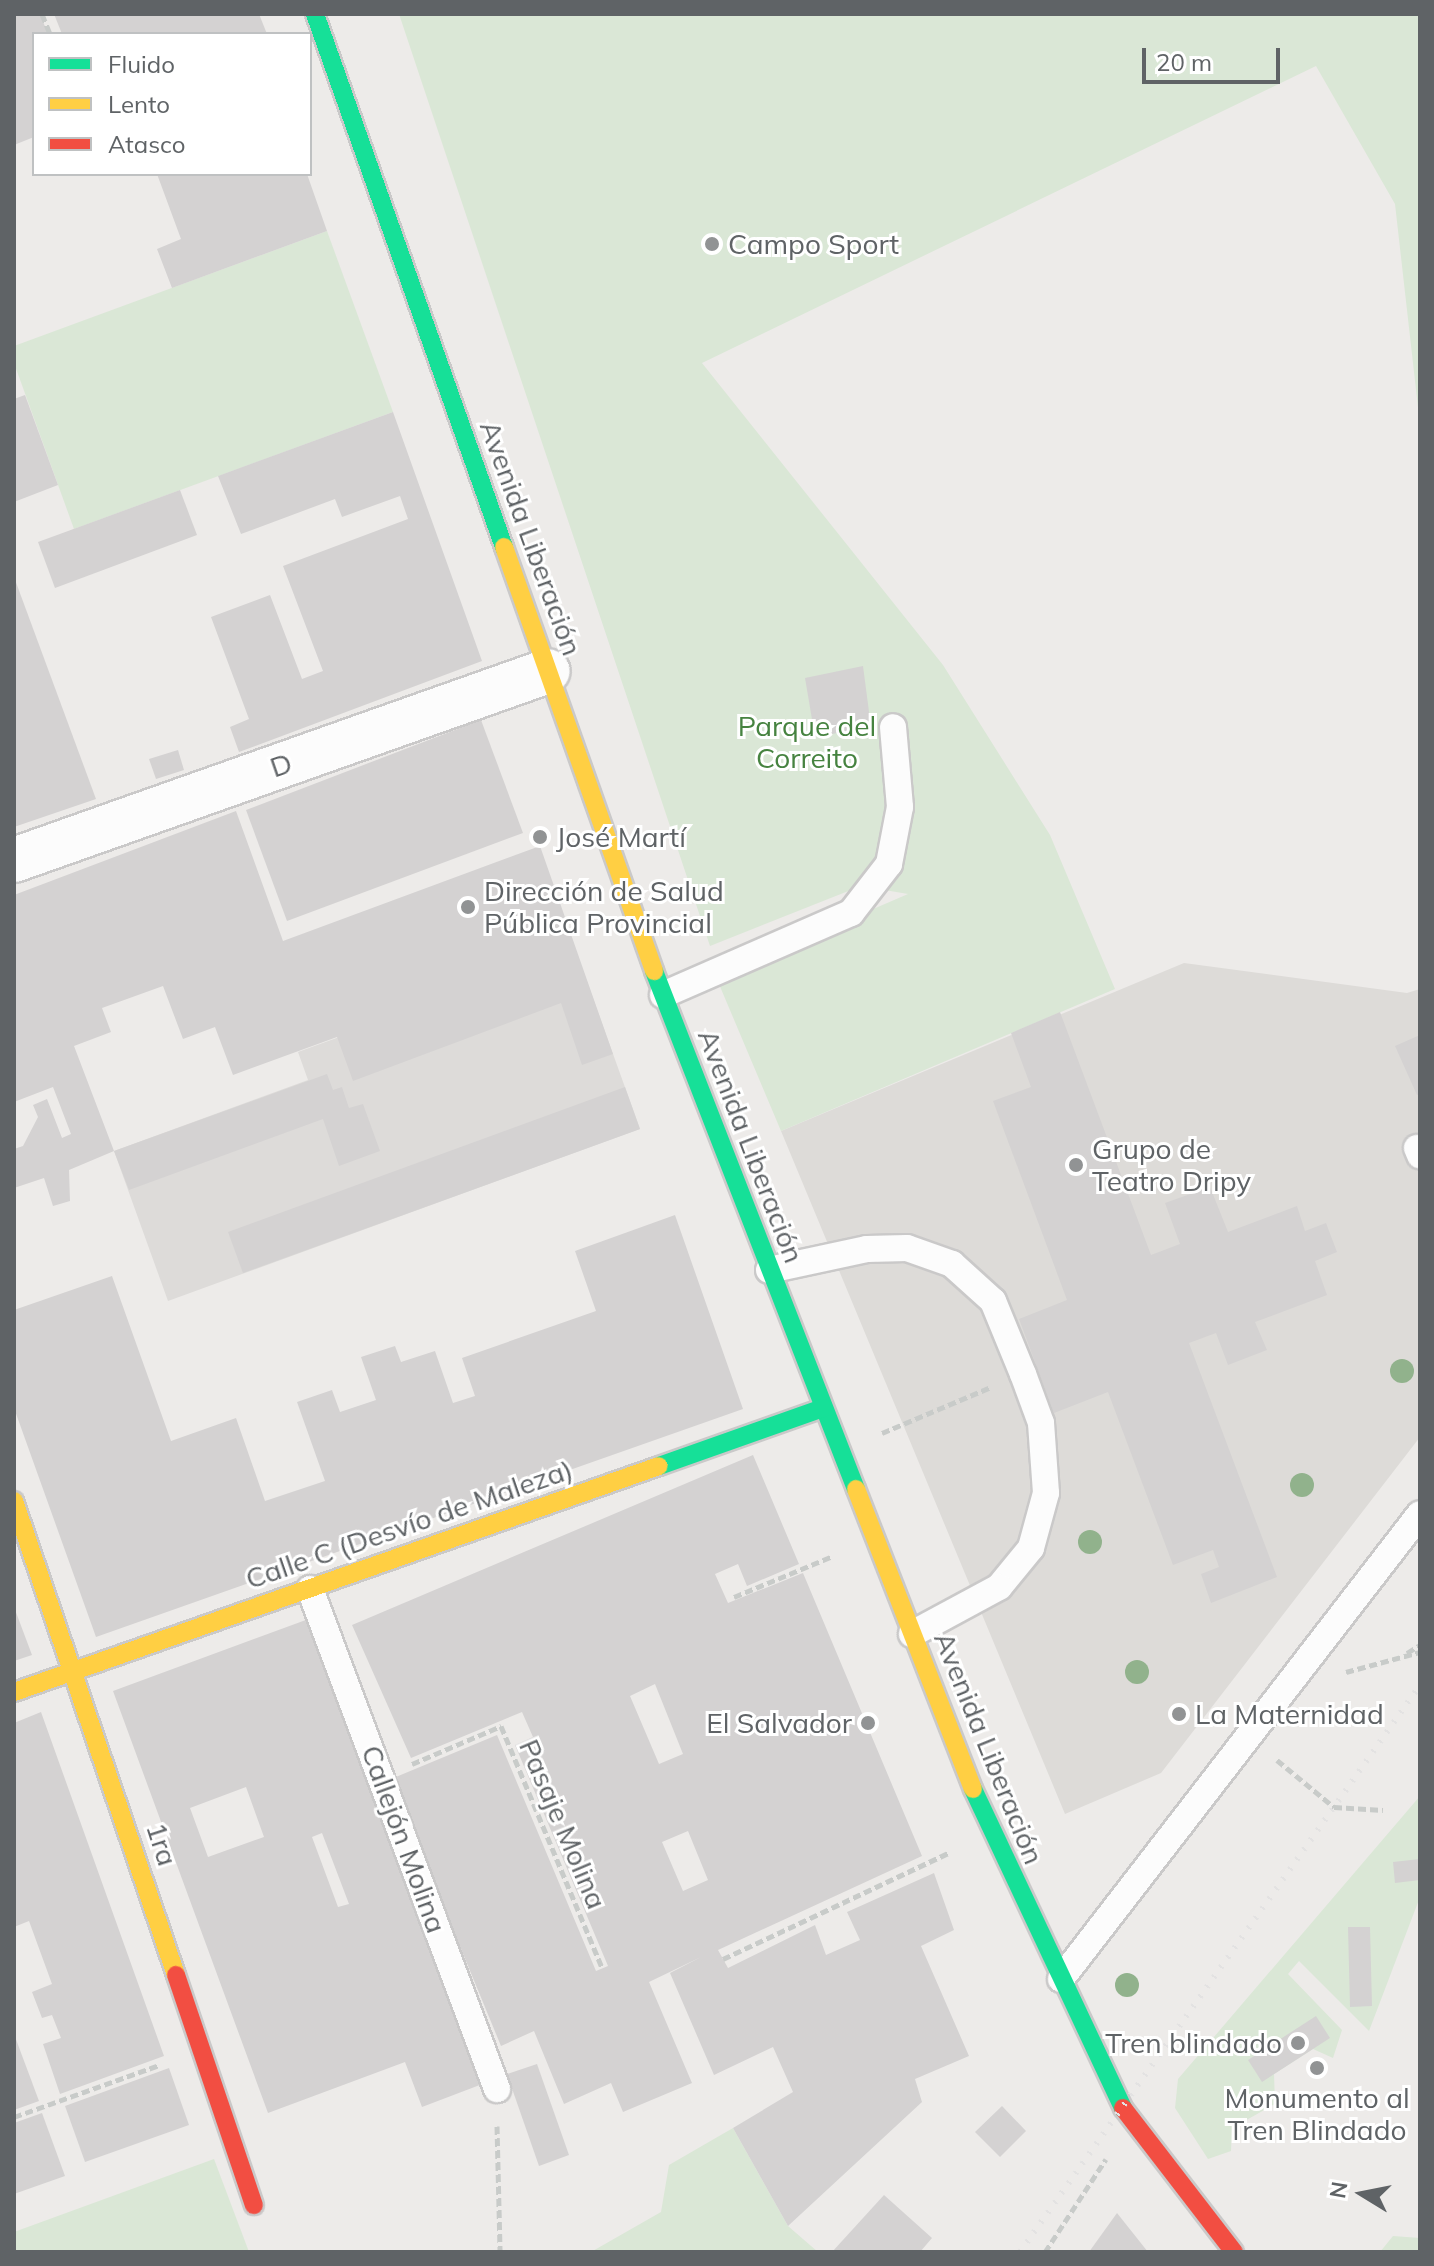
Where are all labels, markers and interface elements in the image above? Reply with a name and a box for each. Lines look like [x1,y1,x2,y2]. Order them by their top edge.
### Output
legend [32,32,312,176]
scale bar [1146,32,1284,82]
text: 20 m [1156,47,1212,77]
text: Fluido [108,49,175,79]
text: Lento [108,89,170,119]
text: Atasco [108,129,185,159]
place label: Campo Sport [728,227,899,261]
marker: Campo Sport [703,235,721,253]
street label: Avenida Liberación [473,416,589,660]
park label: Parque del Correito [738,709,876,775]
street label: D [266,746,296,784]
place label: José Martí [556,820,686,854]
marker: José Martí [531,828,549,846]
place label: Dirección de Salud Pública Provincial [484,874,724,940]
marker: Dirección de Salud Pública Provincial [459,898,477,916]
street label: Avenida Liberación [691,1024,811,1268]
place label: Grupo de Teatro Dripy [1092,1132,1251,1198]
marker: Grupo de Teatro Dripy [1067,1156,1085,1174]
street label: Calle C (Desvío de Maleza) [241,1452,577,1596]
street label: Avenida Liberación [927,1627,1051,1869]
place label: La Maternidad [1195,1697,1384,1731]
marker: La Maternidad [1170,1705,1188,1723]
place label: El Salvador [706,1706,852,1740]
marker: El Salvador [859,1714,877,1732]
street label: Pasaje Molina [512,1734,614,1914]
street label: Callejón Molina [355,1741,453,1937]
street label: 1ra [139,1818,185,1870]
place label: Tren blindado [1105,2026,1282,2060]
marker: Tren blindado [1289,2034,1307,2052]
marker: Monumento al Tren Blindado [1308,2059,1326,2077]
place label: Monumento al Tren Blindado [1224,2081,1410,2147]
north arrow [1322,2154,1402,2234]
text: N [1323,2179,1354,2200]

